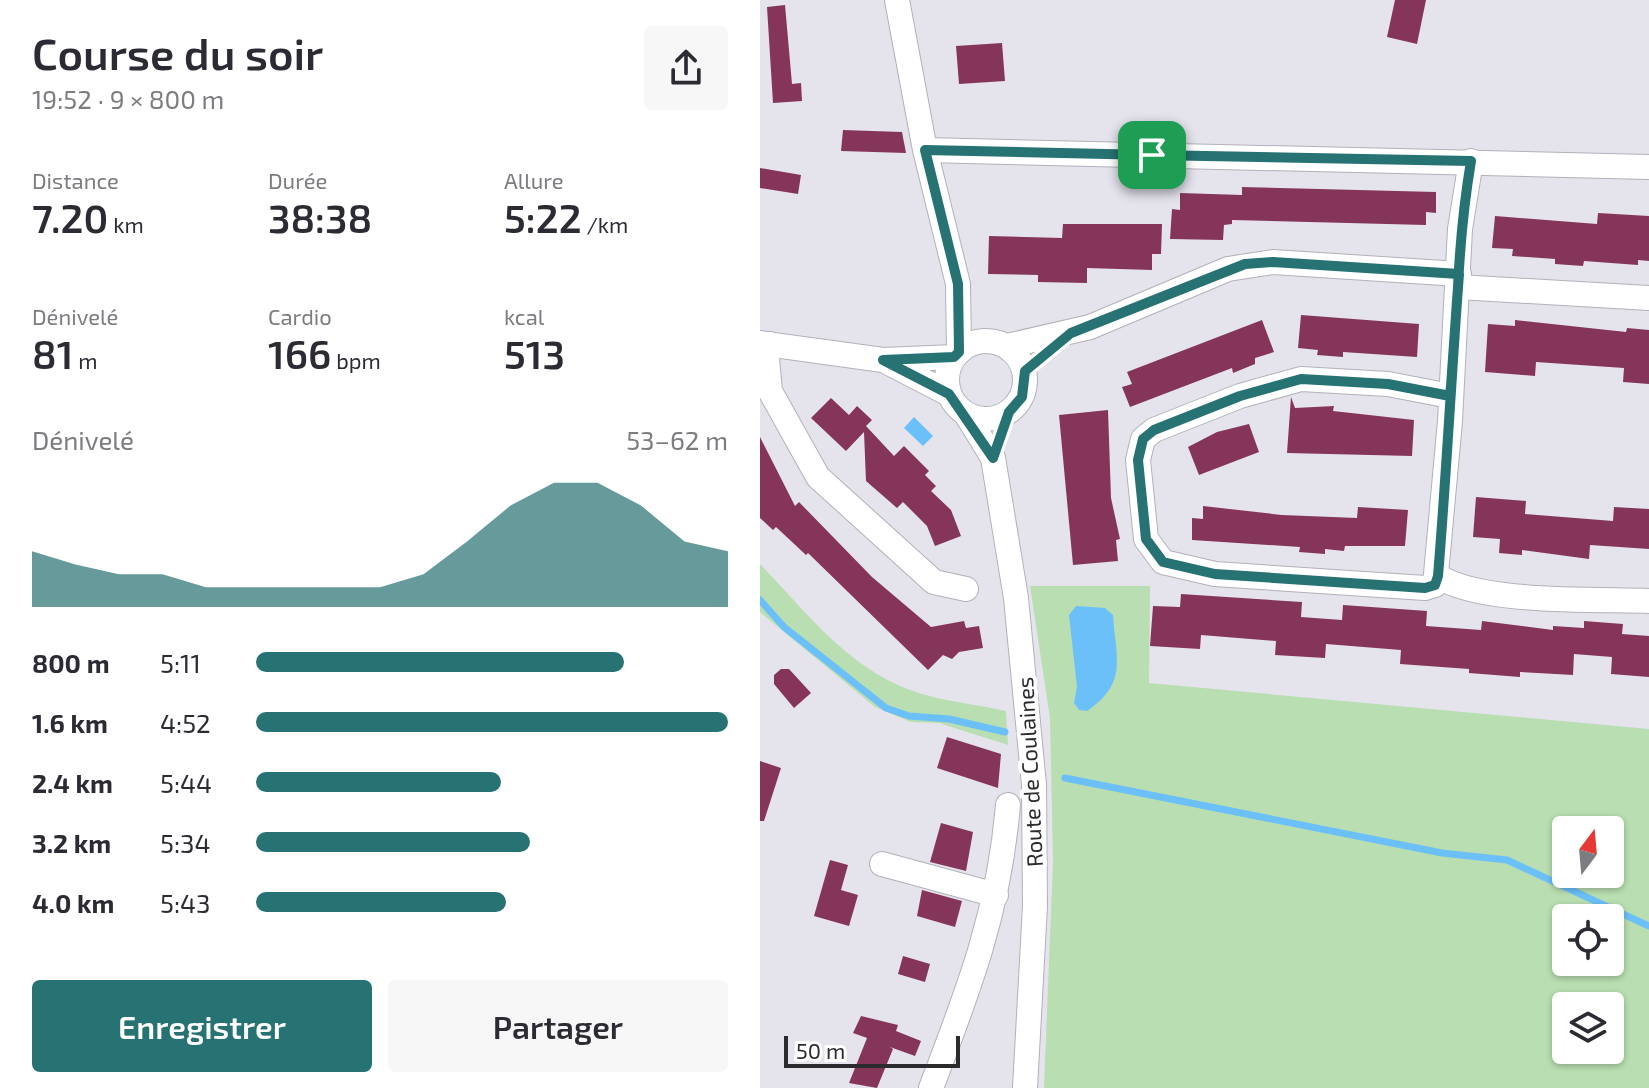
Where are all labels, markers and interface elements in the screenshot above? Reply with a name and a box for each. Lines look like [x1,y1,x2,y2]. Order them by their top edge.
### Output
text: Course du soir [32,26,323,79]
button: share [644,26,728,110]
text: 19:52 · 9 × 800 m [32,83,224,114]
pin [1118,121,1186,189]
icon: arrive [1130,133,1174,177]
text: Distance [32,167,119,193]
text: Durée [268,167,327,193]
text: Allure [504,167,564,193]
text: 7.20 [32,193,108,241]
text: 38:38 [268,193,372,241]
text: 5:22 [504,193,582,241]
text: km [108,211,144,237]
text: /km [582,211,628,237]
text: Dénivelé [32,303,118,329]
text: Cardio [268,303,332,329]
text: kcal [504,303,544,329]
text: 81 [32,329,73,377]
text: 166 [268,329,331,377]
text: 513 [504,329,565,377]
text: m [73,347,98,373]
text: bpm [331,347,381,373]
text: Dénivelé [32,424,134,455]
text: 53–62 m [626,424,728,455]
text: 800 m [32,647,110,678]
text: 5:11 [160,647,201,678]
street label: Route de Coulaines [1011,676,1047,868]
text: 1.6 km [32,707,108,738]
text: 4:52 [160,707,211,738]
text: 2.4 km [32,767,113,798]
text: 5:44 [160,767,212,798]
north arrow [1552,816,1624,888]
map controls [1552,816,1624,1064]
text: 3.2 km [32,827,111,858]
text: 5:34 [160,827,211,858]
text: 4.0 km [32,887,114,918]
text: 5:43 [160,887,211,918]
button: locate [1552,904,1624,976]
button: Enregistrer [32,980,372,1072]
button: Partager [388,980,728,1072]
button: layers [1552,992,1624,1064]
scale bar [784,1032,960,1068]
text: 50 m [796,1037,845,1063]

